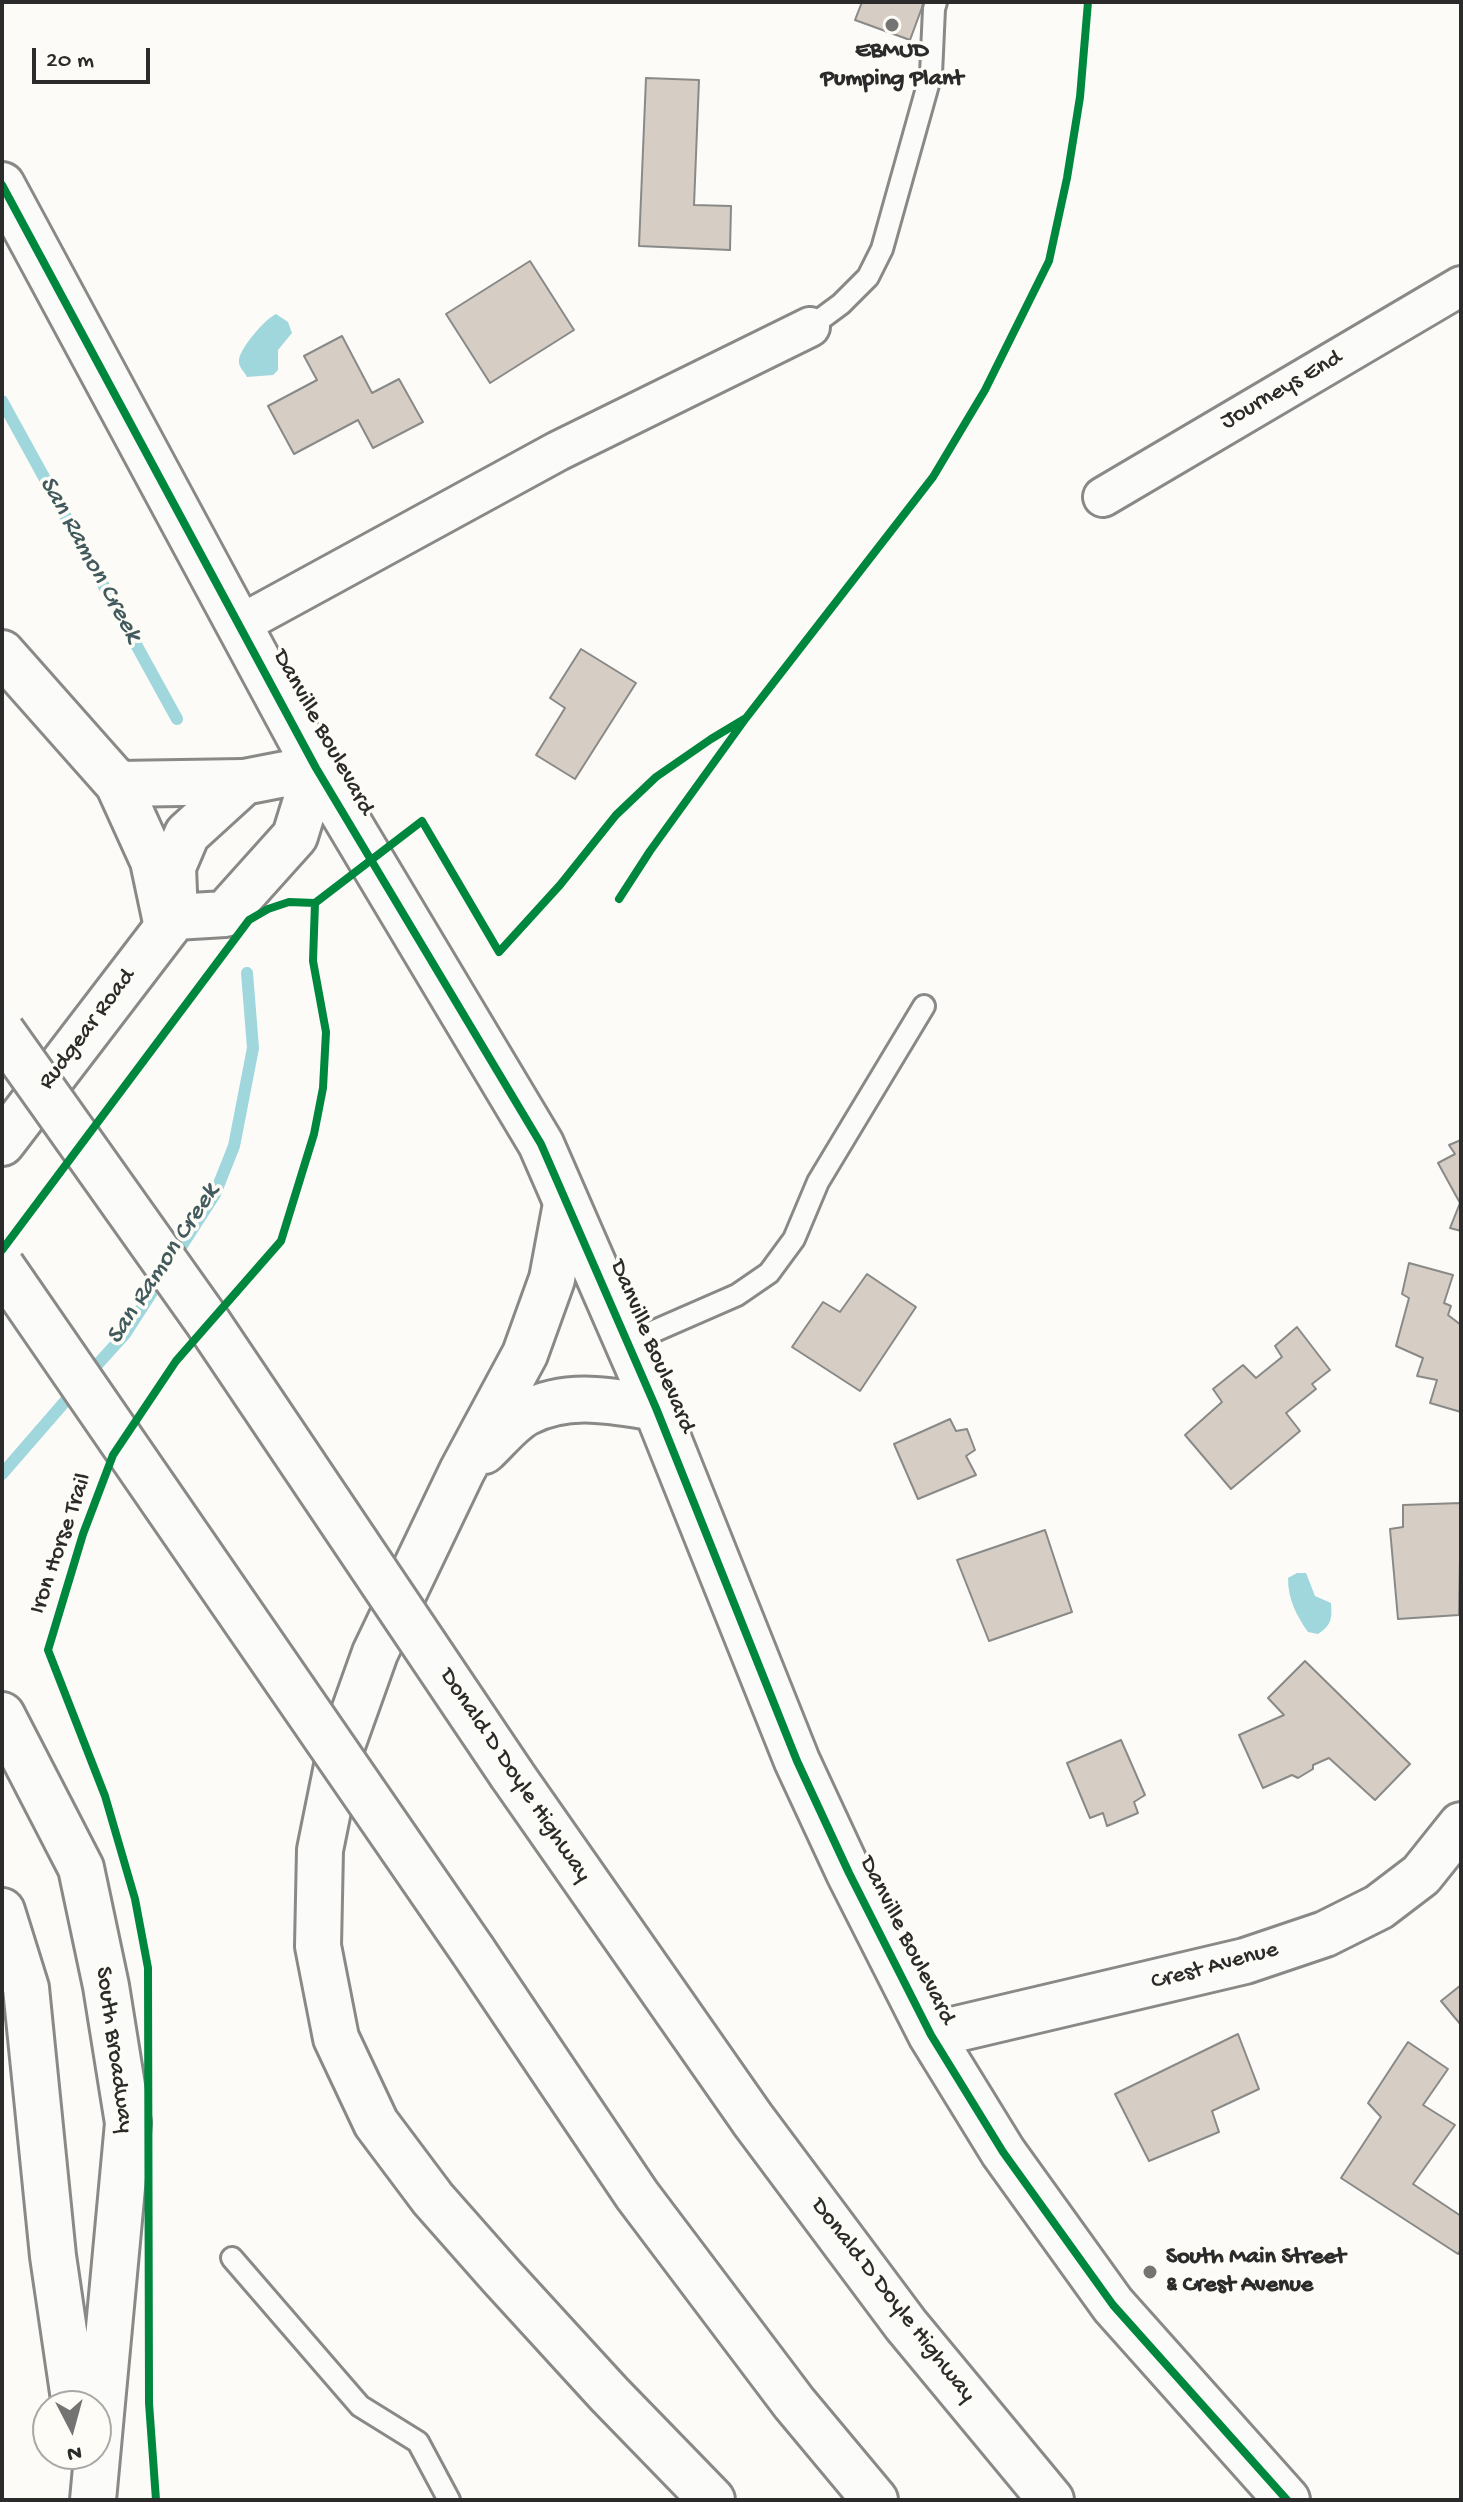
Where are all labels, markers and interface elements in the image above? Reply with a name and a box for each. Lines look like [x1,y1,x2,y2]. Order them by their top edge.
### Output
marker: EBMUD Pumping Plant [883,16,901,34]
scale bar [36,32,154,82]
place label: EBMUD Pumping Plant [821,38,963,94]
text: 20 m [46,47,94,76]
street label: Journeys End [1216,345,1348,437]
water label: San Ramon Creek [30,471,148,649]
street label: Danville Boulevard [265,645,379,821]
street label: Rudgear Road [33,964,143,1096]
water label: San Ramon Creek [100,1179,228,1351]
street label: Danville Boulevard [602,1256,700,1438]
street label: Iron Horse Trail [24,1470,100,1618]
street label: Donald D Doyle Highway [432,1664,596,1888]
street label: Danville Boulevard [851,1852,961,2030]
street label: Crest Avenue [1148,1936,1282,1998]
street label: South Broadway [87,1965,139,2135]
street label: Donald D Doyle Highway [803,2193,981,2409]
place label: South Main Street & Crest Avenue [1166,2244,1345,2300]
marker: South Main Street & Crest Avenue [1141,2263,1159,2281]
north arrow [32,2390,112,2470]
text: N [66,2438,83,2466]

